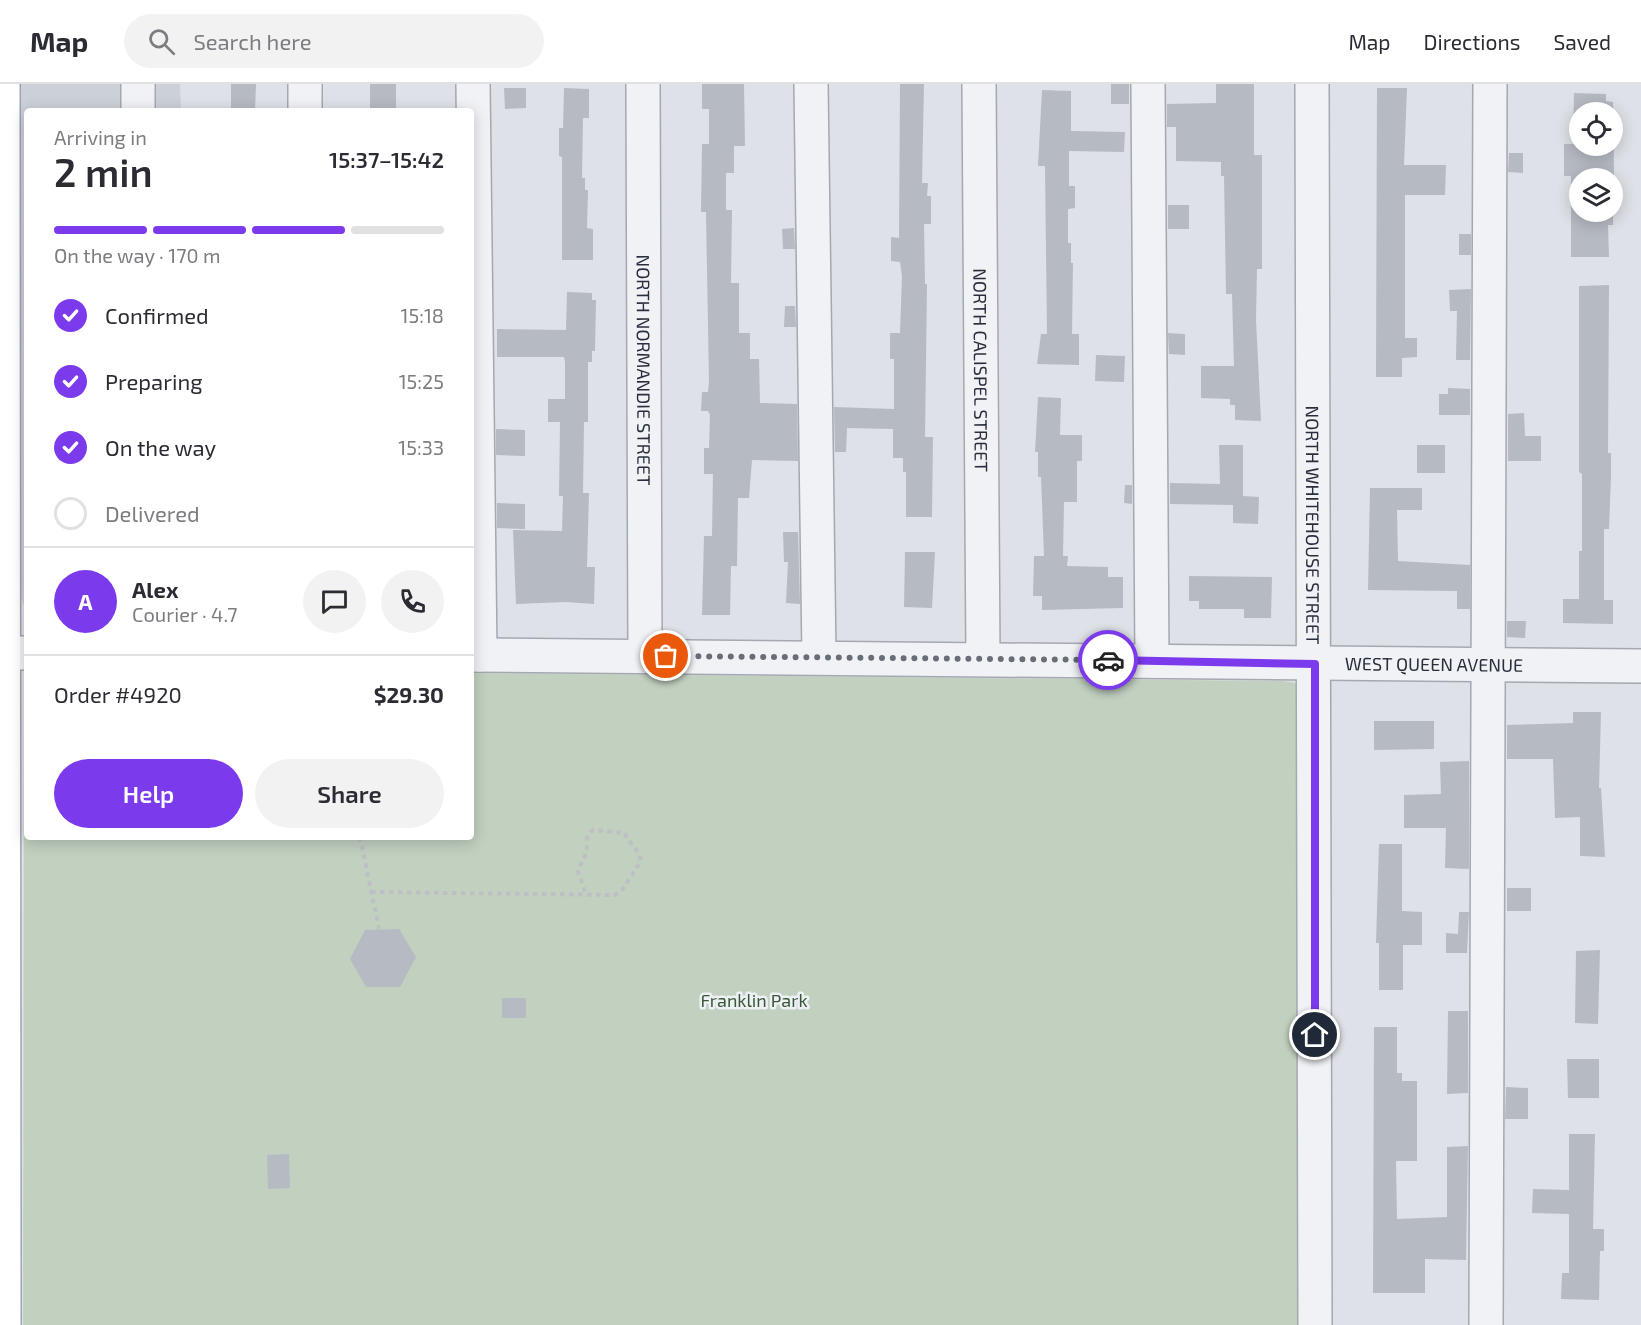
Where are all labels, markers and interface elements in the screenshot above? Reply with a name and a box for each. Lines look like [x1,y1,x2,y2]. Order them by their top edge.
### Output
search box [124,14,544,68]
text: Map [30,24,88,58]
icon: search [145,25,178,58]
text: Search here [193,28,312,54]
text: Map [1348,29,1391,54]
text: Directions [1424,29,1520,54]
text: Saved [1553,29,1611,54]
map controls [1569,102,1623,222]
button: locate [1569,102,1623,156]
text: Arriving in [54,125,147,149]
text: 15:37–15:42 [329,146,444,172]
text: 2 min [54,148,153,195]
button: layers [1569,168,1623,222]
text: On the way · 170 m [54,243,221,267]
street label: NORTH NORMANDIE STREET [633,255,655,486]
street label: NORTH CALISPEL STREET [969,268,993,472]
icon: check [54,299,87,332]
text: Confirmed [105,302,209,328]
text: 15:18 [401,303,444,327]
icon: check [54,365,87,398]
text: Preparing [105,368,203,394]
text: 15:25 [399,369,444,393]
street label: NORTH WHITEHOUSE STREET [1302,405,1324,645]
icon: check [54,431,87,464]
text: On the way [105,434,216,460]
text: 15:33 [398,435,444,459]
text: Delivered [105,500,200,526]
button: chat [303,570,366,633]
button: phone [381,570,444,633]
text: Alex [132,576,178,602]
text: A [78,588,93,614]
text: Courier · 4.7 [132,602,238,626]
pin [640,630,691,681]
courier [1078,630,1138,690]
icon: bag [649,639,682,672]
icon: car [1092,644,1125,677]
street label: WEST QUEEN AVENUE [1345,652,1523,676]
text: Order #4920 [54,681,182,707]
text: $29.30 [374,681,444,707]
button: Help [54,759,243,828]
button: Share [255,759,444,828]
park label: Franklin Park [700,989,808,1011]
pin [1289,1009,1340,1060]
icon: home [1298,1018,1331,1051]

